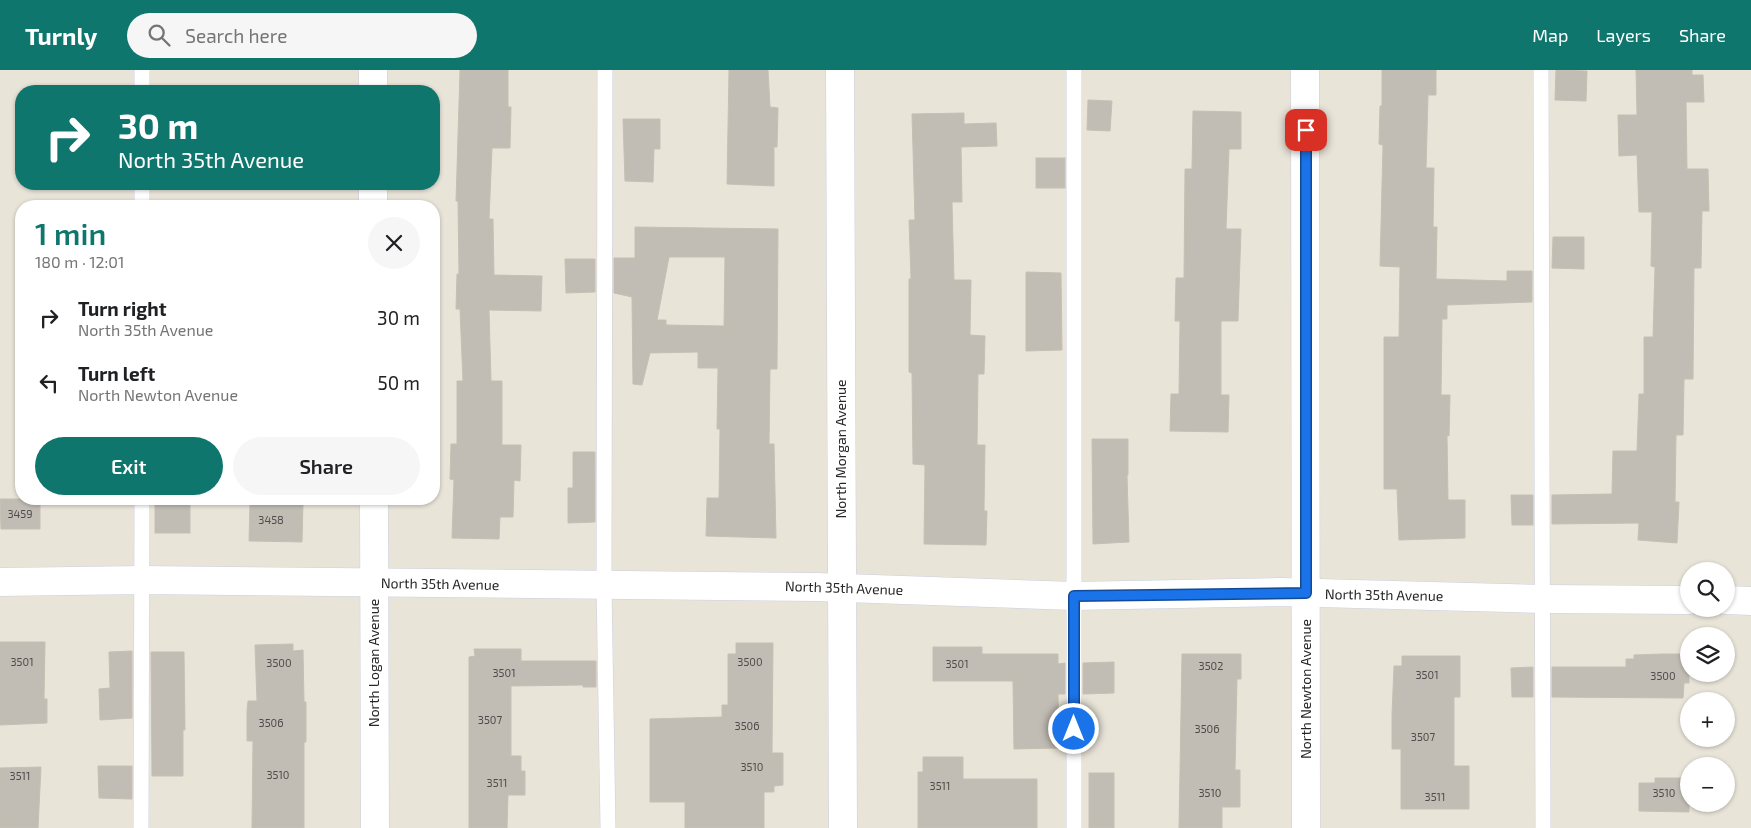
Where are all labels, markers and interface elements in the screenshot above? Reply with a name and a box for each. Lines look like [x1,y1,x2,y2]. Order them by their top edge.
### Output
search box [127,13,477,58]
text: Turnly [25,21,97,50]
icon: search [145,21,173,49]
text: Search here [185,24,287,47]
text: Map [1532,24,1568,46]
text: Layers [1596,24,1651,46]
text: Share [1679,24,1726,46]
text: 30 m [118,104,198,146]
icon: right [35,105,100,170]
pin [1285,109,1327,151]
icon: arrive [1292,116,1320,144]
text: North 35th Avenue [118,146,304,172]
text: 1 min [35,215,106,251]
button: close [368,217,420,269]
text: 180 m · 12:01 [35,252,124,271]
text: Turn right [78,297,166,320]
icon: right [35,304,63,332]
text: 30 m [377,306,420,329]
text: North 35th Avenue [78,320,213,339]
text: Turn left [78,362,155,385]
icon: left [35,369,63,397]
text: 50 m [377,371,420,394]
street label: North Morgan Avenue [832,379,849,519]
text: North Newton Avenue [78,385,238,404]
button: Exit [35,437,223,495]
button: Share [233,437,420,495]
house number: 3459 [7,507,33,520]
house number: 3458 [258,513,284,526]
map controls [1680,562,1735,812]
button: search [1680,562,1735,617]
street label: North 35th Avenue [381,574,499,593]
street label: North 35th Avenue [785,577,904,598]
street label: North 35th Avenue [1325,585,1443,604]
street label: North Logan Avenue [365,599,382,727]
street label: North Newton Avenue [1297,619,1314,759]
button: layers [1680,627,1735,682]
house number: 3501 [10,655,34,668]
house number: 3500 [737,655,763,668]
house number: 3500 [266,656,292,669]
house number: 3501 [945,657,969,670]
house number: 3502 [1199,659,1223,672]
house number: 3501 [492,666,516,679]
house number: 3501 [1415,668,1439,681]
house number: 3500 [1650,669,1676,682]
button: + [1680,692,1735,747]
position arrow [1047,702,1099,754]
house number: 3507 [478,713,503,726]
house number: 3506 [259,716,283,729]
house number: 3506 [735,719,759,732]
house number: 3506 [1195,722,1219,735]
house number: 3507 [1411,730,1436,743]
button: − [1680,757,1735,812]
house number: 3510 [740,760,764,773]
house number: 3510 [266,768,290,781]
house number: 3511 [10,769,30,782]
house number: 3511 [487,776,507,789]
house number: 3511 [930,779,950,792]
house number: 3510 [1198,786,1222,799]
house number: 3510 [1652,786,1676,799]
house number: 3511 [1425,790,1445,803]

